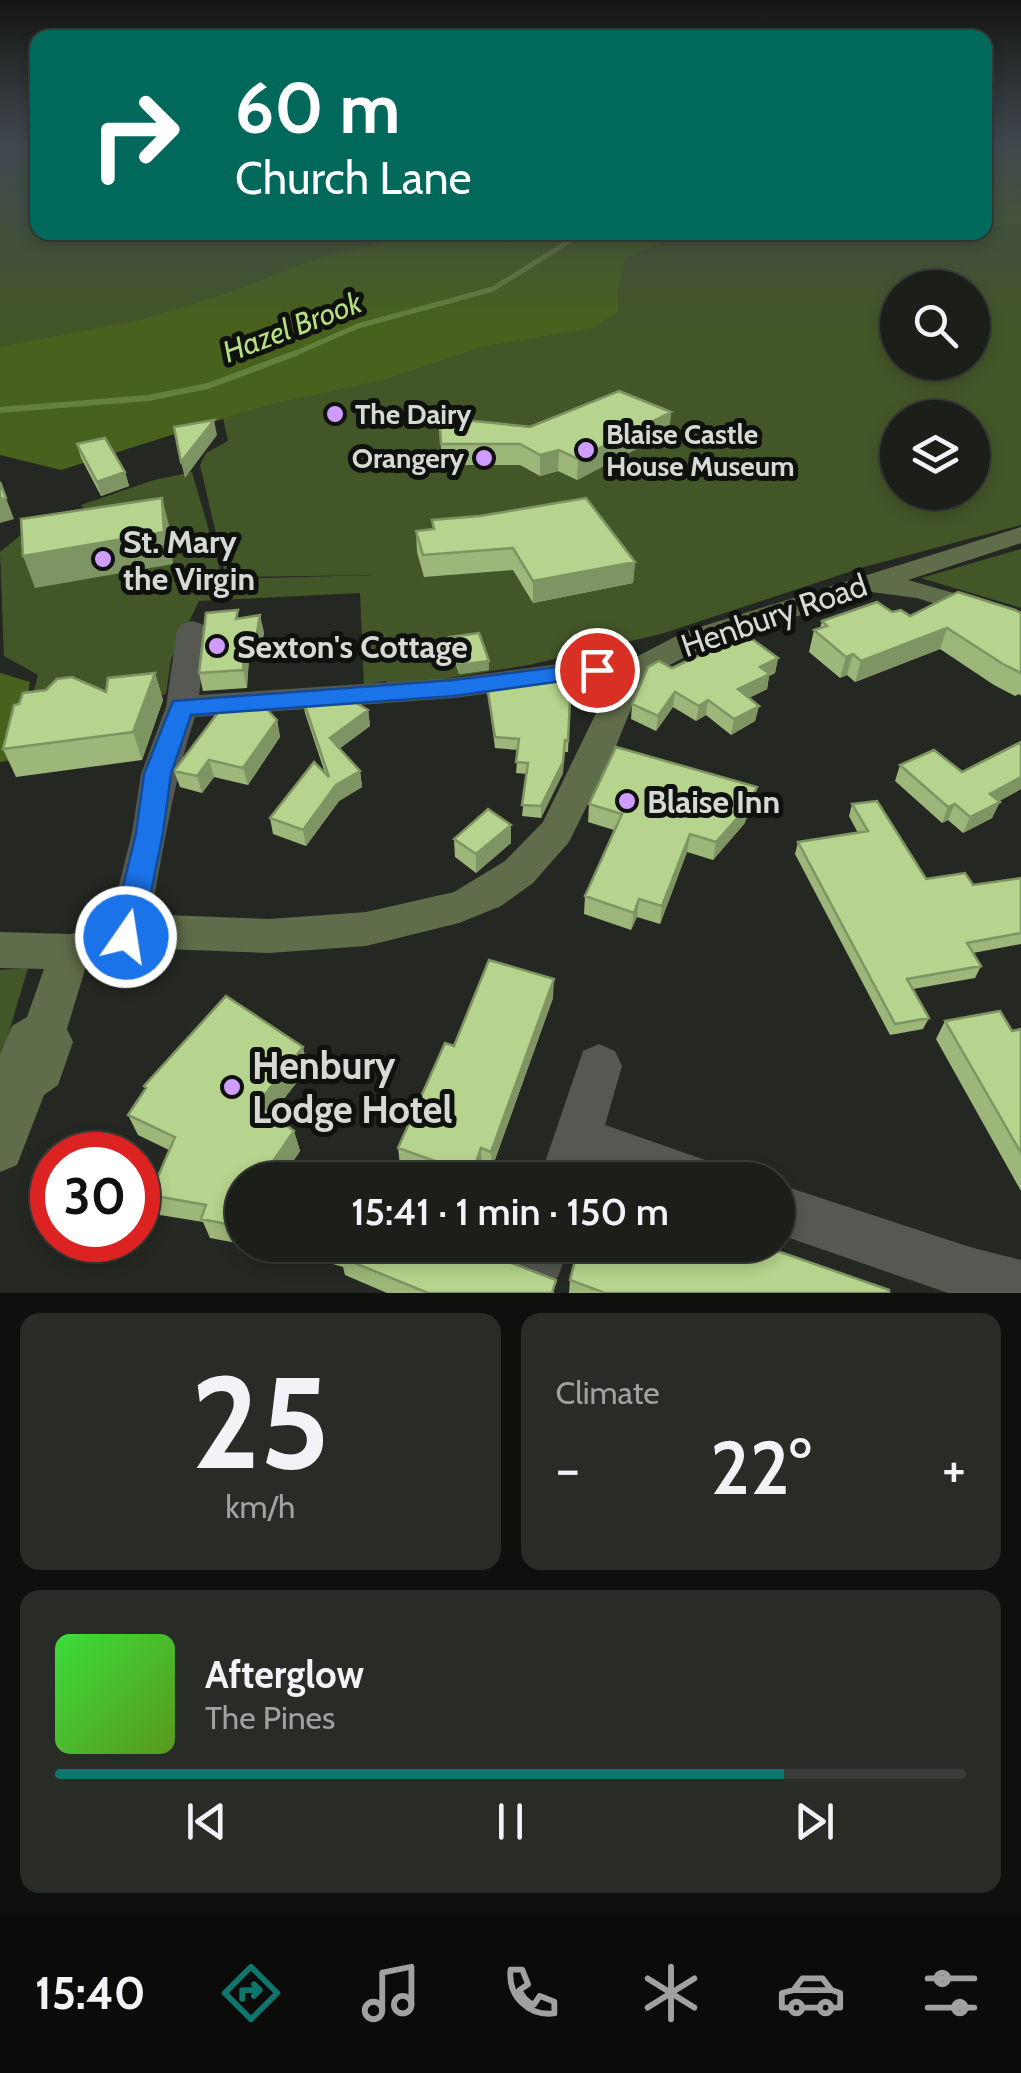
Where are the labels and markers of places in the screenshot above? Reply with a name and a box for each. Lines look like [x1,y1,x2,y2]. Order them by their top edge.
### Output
place label: The Dairy [355,397,471,431]
marker: The Dairy [324,403,346,425]
place label: Blaise Castle House Museum [606,417,795,483]
marker: Blaise Castle House Museum [575,439,597,461]
place label: Orangery [352,441,464,475]
marker: Orangery [473,447,495,469]
place label: St. Mary the Virgin [123,522,255,598]
marker: St. Mary the Virgin [92,548,114,570]
place label: Sexton's Cottage [237,627,468,666]
pin [555,628,640,713]
marker: Sexton's Cottage [206,635,228,657]
place label: Blaise Inn [647,782,780,821]
marker: Blaise Inn [616,790,638,812]
place label: Henbury Lodge Hotel [252,1042,452,1133]
marker: Henbury Lodge Hotel [221,1076,243,1098]

